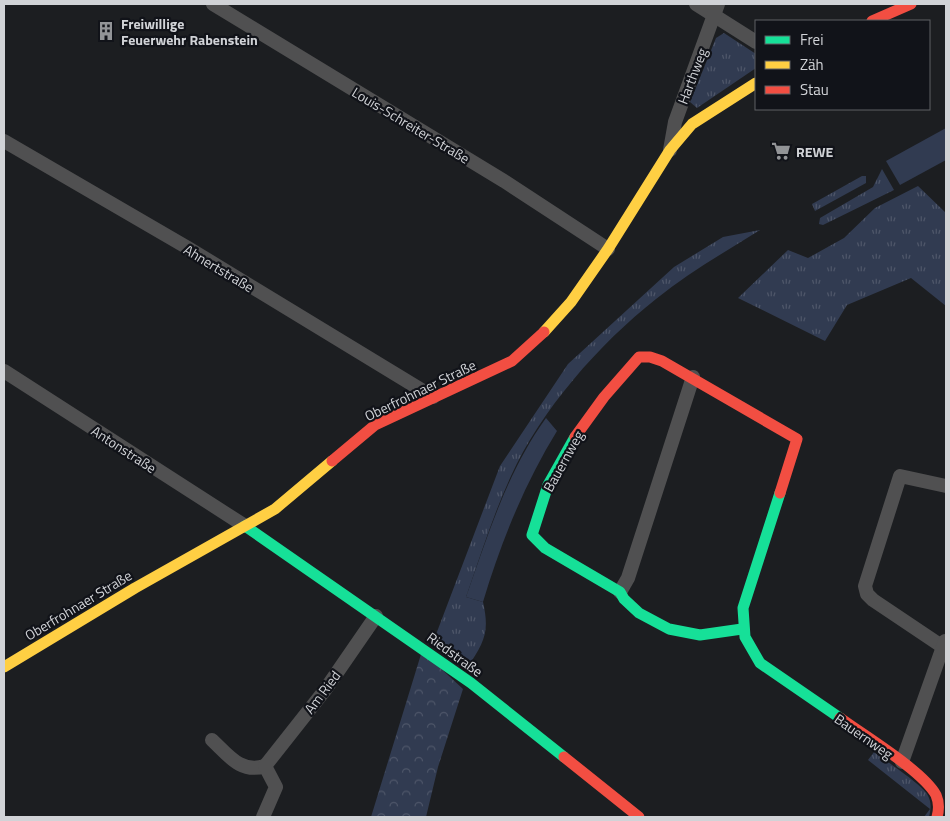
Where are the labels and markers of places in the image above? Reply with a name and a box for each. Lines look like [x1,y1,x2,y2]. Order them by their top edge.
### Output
place label: Freiwillige Feuerwehr Rabenstein [121,13,258,50]
building icon: Freiwillige Feuerwehr Rabenstein [95,20,117,42]
supermarket icon: REWE [770,140,792,162]
place label: REWE [796,141,833,162]

